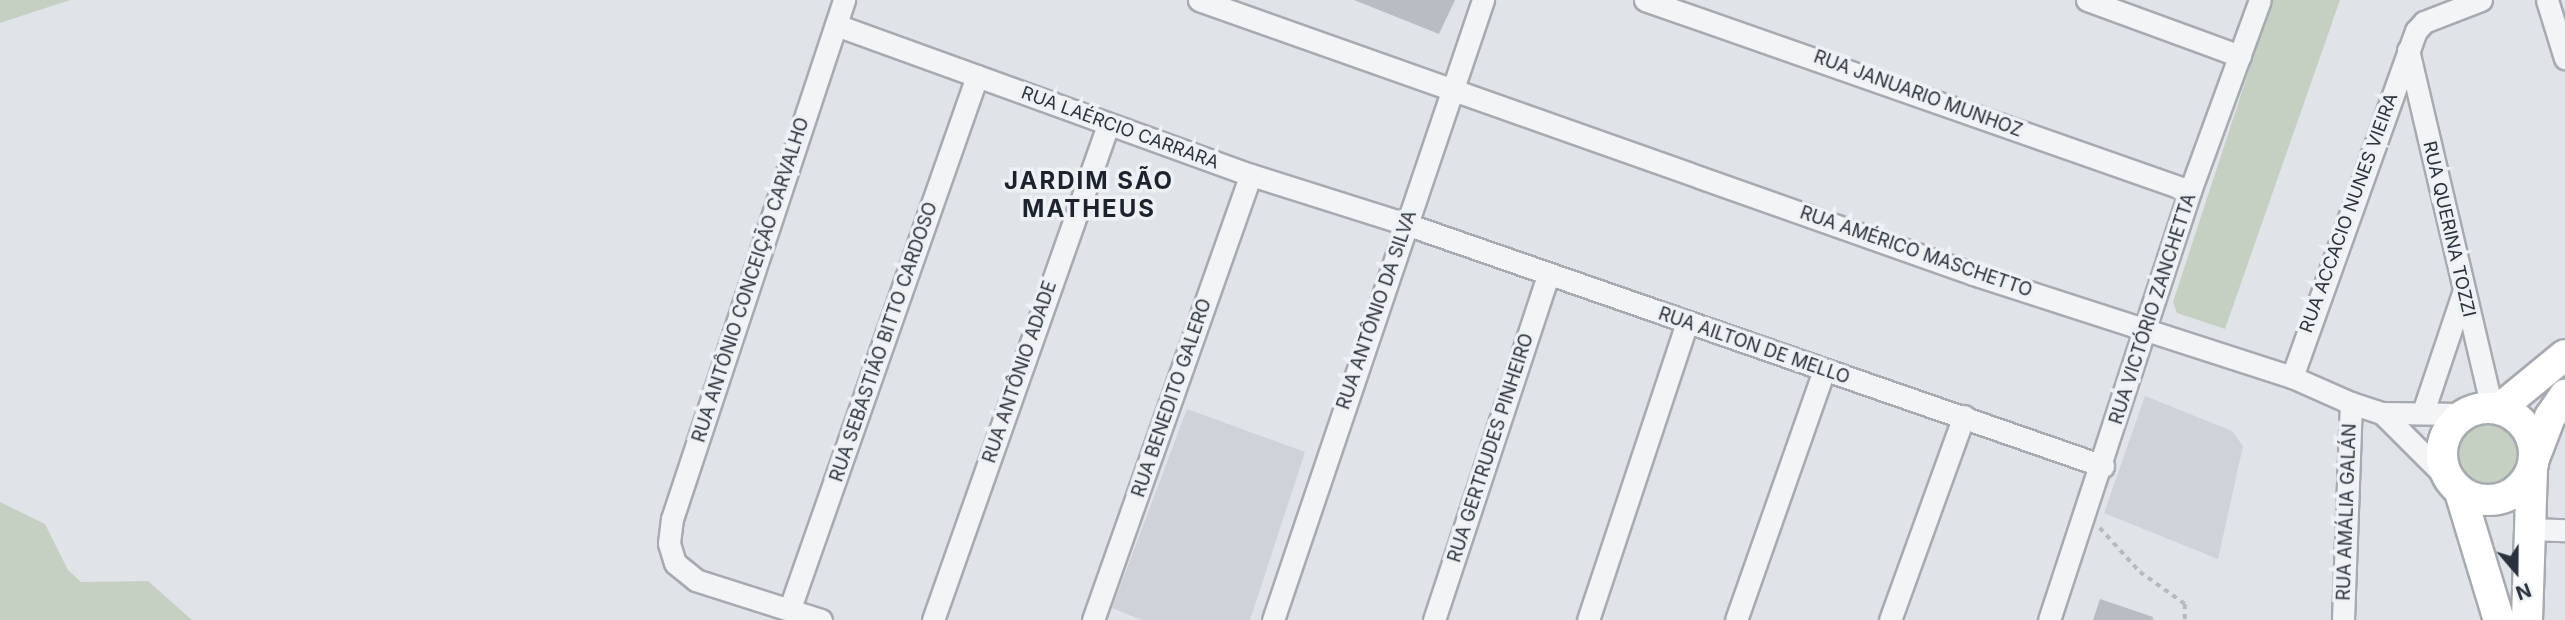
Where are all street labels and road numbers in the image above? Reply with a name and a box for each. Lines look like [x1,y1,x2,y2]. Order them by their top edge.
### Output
street label: RUA JANUARIO MUNHOZ [1811,46,2025,142]
street label: RUA LAÉRCIO CARRARA [1018,82,1222,174]
street label: RUA ACCACIO NUNES VIEIRA [2296,90,2402,336]
street label: RUA ANTÔNIO CONCEIÇÃO CARVALHO [688,115,814,445]
street label: RUA QUERINA TOZZI [2418,139,2480,319]
street label: RUA VICTÓRIO ZANCHETTA [2105,191,2201,427]
street label: RUA SEBASTIÃO BITTO CARDOSO [826,199,942,485]
street label: RUA AMÉRICO MASCHETTO [1797,202,2035,302]
street label: RUA ANTÔNIO DA SILVA [1333,208,1421,412]
street label: RUA ANTÔNIO ADADE [979,278,1061,466]
street label: RUA BENEDITO GALERO [1128,296,1216,500]
street label: RUA AILTON DE MELLO [1656,303,1852,389]
street label: RUA GERTRUDES PINHEIRO [1444,331,1538,565]
street label: RUA AMÁLIA GALÁN [2333,423,2361,601]

